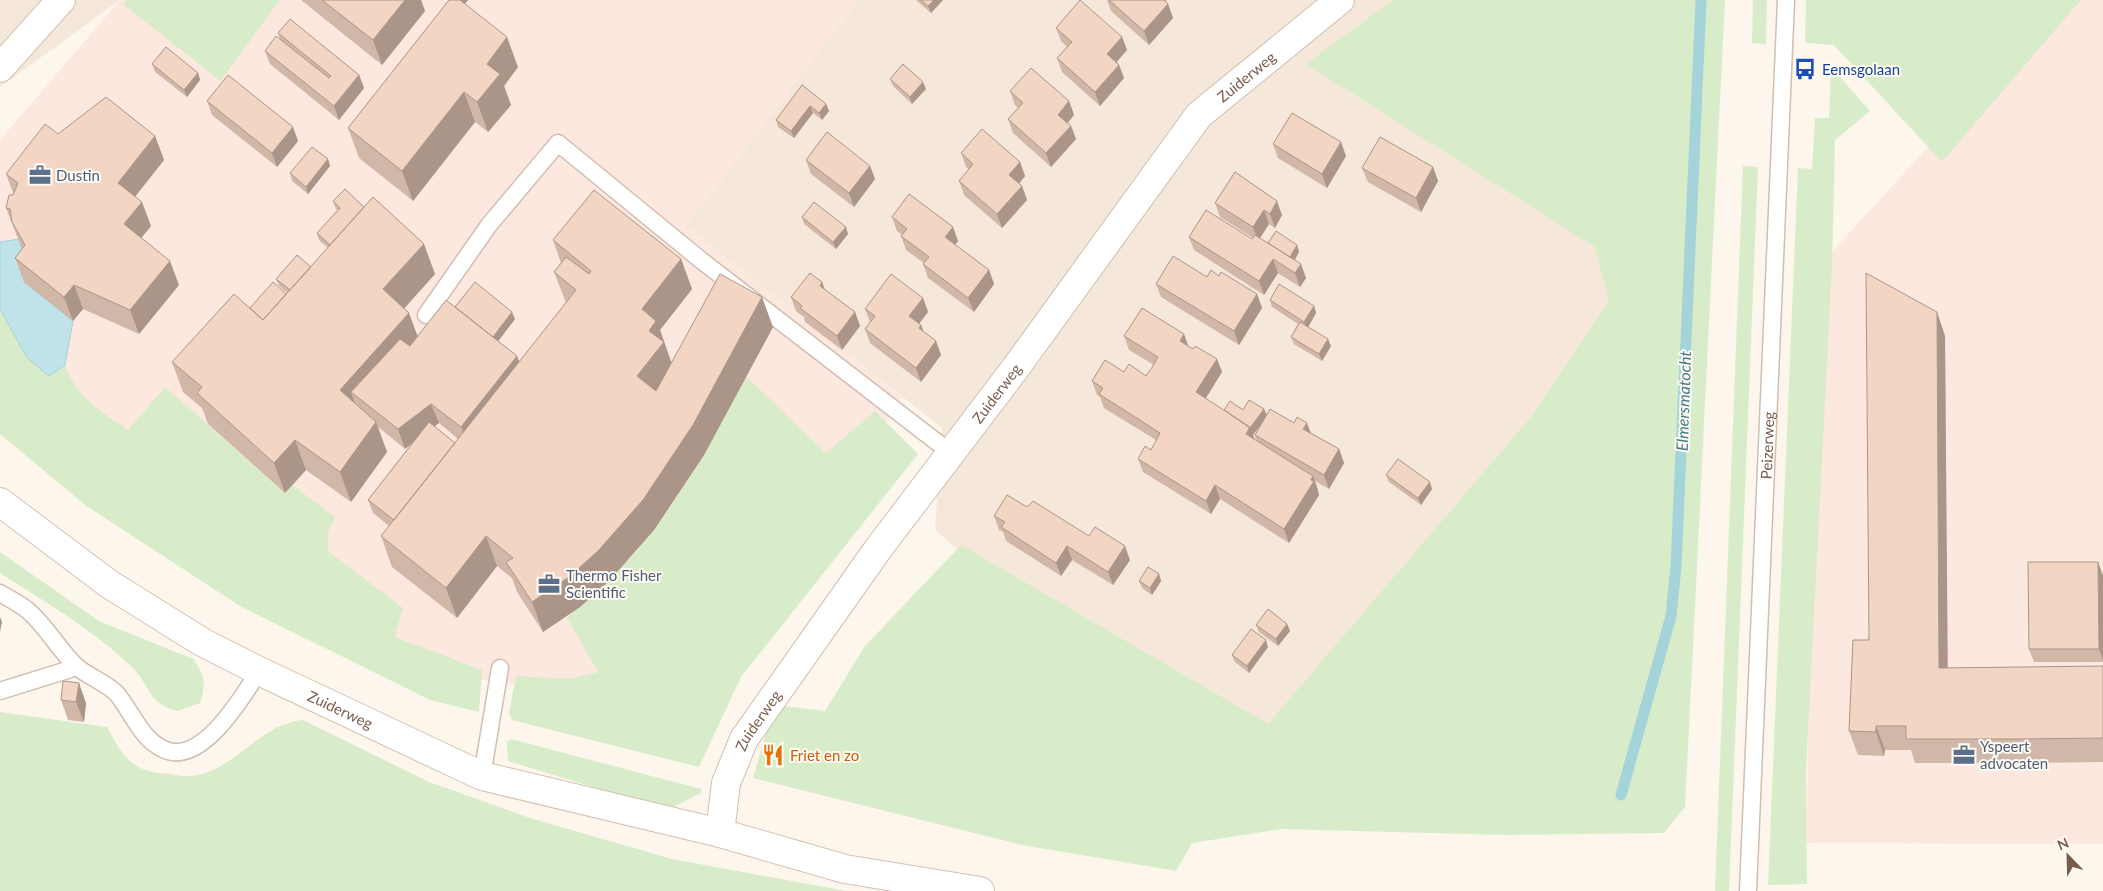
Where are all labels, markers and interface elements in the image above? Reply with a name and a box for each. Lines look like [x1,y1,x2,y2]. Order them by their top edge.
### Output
street label: Zuiderweg [1213,47,1279,106]
bus stop icon: Eemsgolaan [1792,56,1818,82]
place label: Eemsgolaan [1822,60,1900,78]
office icon: Dustin [27,162,53,188]
place label: Dustin [56,166,100,184]
water label: Elmersmatocht [1672,350,1694,451]
street label: Zuiderweg [968,360,1025,427]
street label: Peizerweg [1757,411,1777,480]
place label: Thermo Fisher Scientific [566,566,662,601]
office icon: Thermo Fisher Scientific [536,571,562,597]
street label: Zuiderweg [305,686,376,732]
street label: Zuiderweg [731,686,785,753]
place label: Yspeert advocaten [1980,737,2048,772]
restaurant icon: Friet en zo [760,742,786,768]
office icon: Yspeert advocaten [1951,742,1977,768]
place label: Friet en zo [790,746,859,764]
north arrow [2043,831,2093,881]
text: N [2054,834,2071,854]

